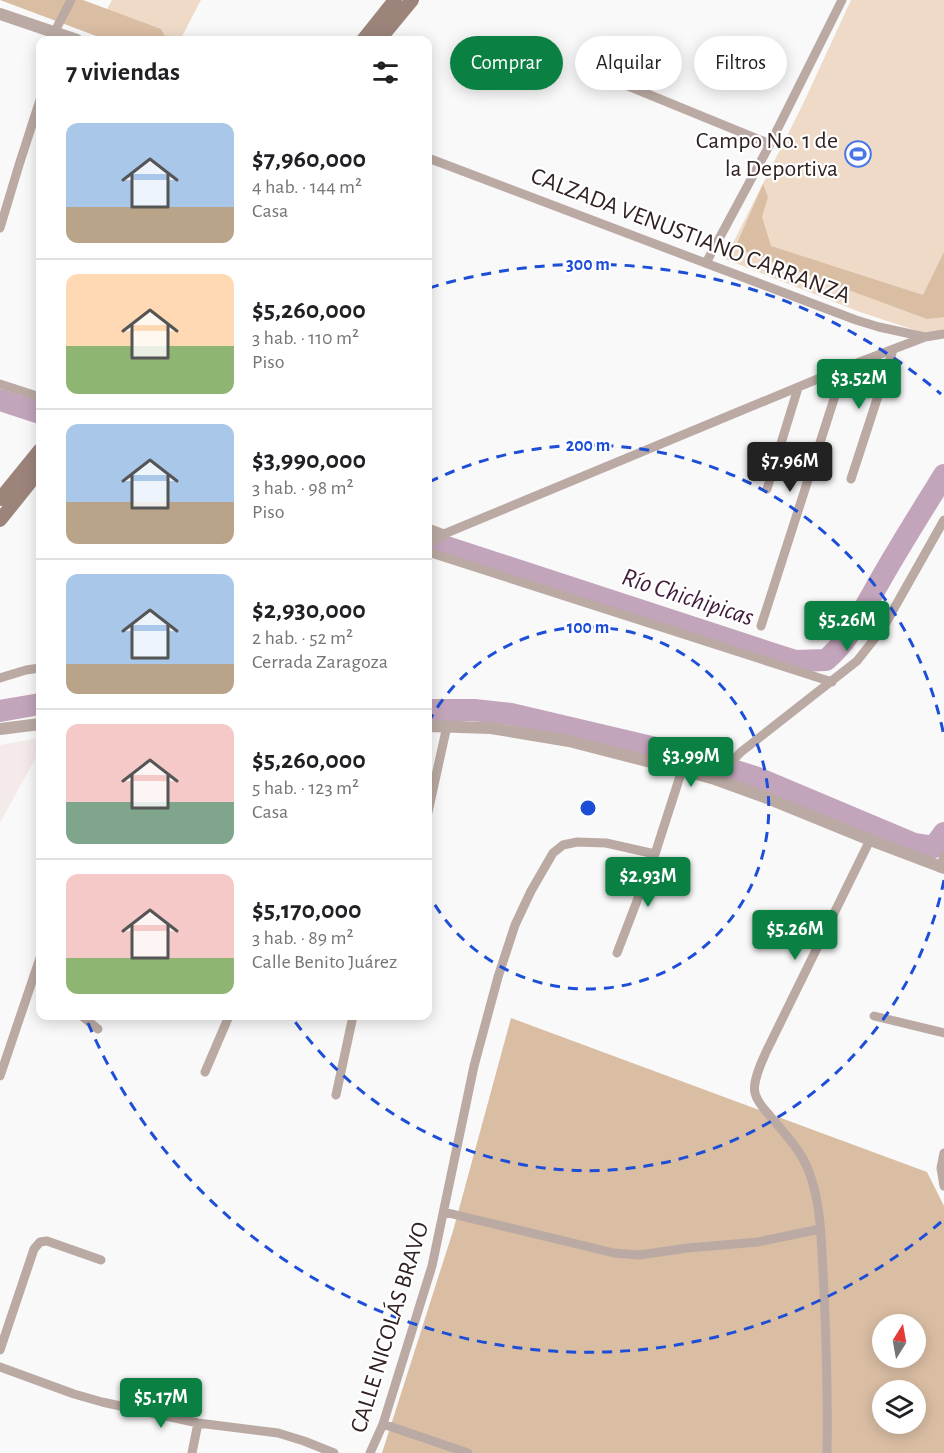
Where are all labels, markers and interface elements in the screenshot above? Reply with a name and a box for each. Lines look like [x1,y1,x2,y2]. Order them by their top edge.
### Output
chip: Comprar [450,36,563,90]
chip: Alquilar [575,36,682,90]
chip: Filtros [694,36,787,90]
icon: filters [369,56,402,89]
text: 7 viviendas [66,59,180,85]
place label: Campo No. 1 de la Deportiva [696,129,838,181]
sports icon: Campo No. 1 de la Deportiva [843,139,873,169]
text: $7,960,000 [252,146,366,172]
icon: home [114,147,186,219]
street label: CALZADA VENUSTIANO CARRANZA [527,164,854,308]
text: 4 hab. · 144 m² [252,177,362,197]
text: Casa [252,201,288,221]
text: 300 m [566,256,610,274]
text: $5,260,000 [252,297,366,323]
icon: home [114,298,186,370]
text: 3 hab. · 110 m² [252,328,359,348]
text: Piso [252,352,284,372]
pin: $3.52M [810,359,908,410]
text: $3.52M [831,368,887,388]
text: 200 m [566,437,610,455]
pin: $7.96M [741,442,839,493]
text: $3,990,000 [252,447,366,473]
icon: home [114,448,186,520]
text: $7.96M [761,451,819,471]
text: 3 hab. · 98 m² [252,478,353,498]
text: Piso [252,502,284,522]
water label: Río Chichipicas [619,563,757,630]
text: $2,930,000 [252,597,366,623]
icon: home [114,598,186,670]
pin: $5.26M [798,601,896,652]
text: $5.26M [818,610,876,630]
text: 100 m [567,619,609,637]
text: 2 hab. · 52 m² [252,628,353,648]
text: Cerrada Zaragoza [252,652,388,672]
pin: $3.99M [642,737,740,788]
text: $3.99M [662,746,720,766]
text: $5,260,000 [252,747,366,773]
icon: home [114,748,186,820]
text: 5 hab. · 123 m² [252,778,359,798]
centre of rings [578,798,598,818]
text: Casa [252,802,288,822]
pin: $2.93M [599,857,697,908]
text: $2.93M [619,866,677,886]
text: $5,170,000 [252,897,362,923]
icon: home [114,898,186,970]
pin: $5.26M [746,910,844,961]
text: $5.26M [766,919,824,939]
text: 3 hab. · 89 m² [252,928,353,948]
text: Calle Benito Juárez [252,952,397,972]
street label: CALLE NICOLÁS BRAVO [345,1218,433,1436]
north arrow [872,1314,926,1368]
map controls [872,1314,926,1434]
pin: $5.17M [112,1378,210,1429]
button: layers [872,1380,926,1434]
text: $5.17M [134,1387,188,1407]

